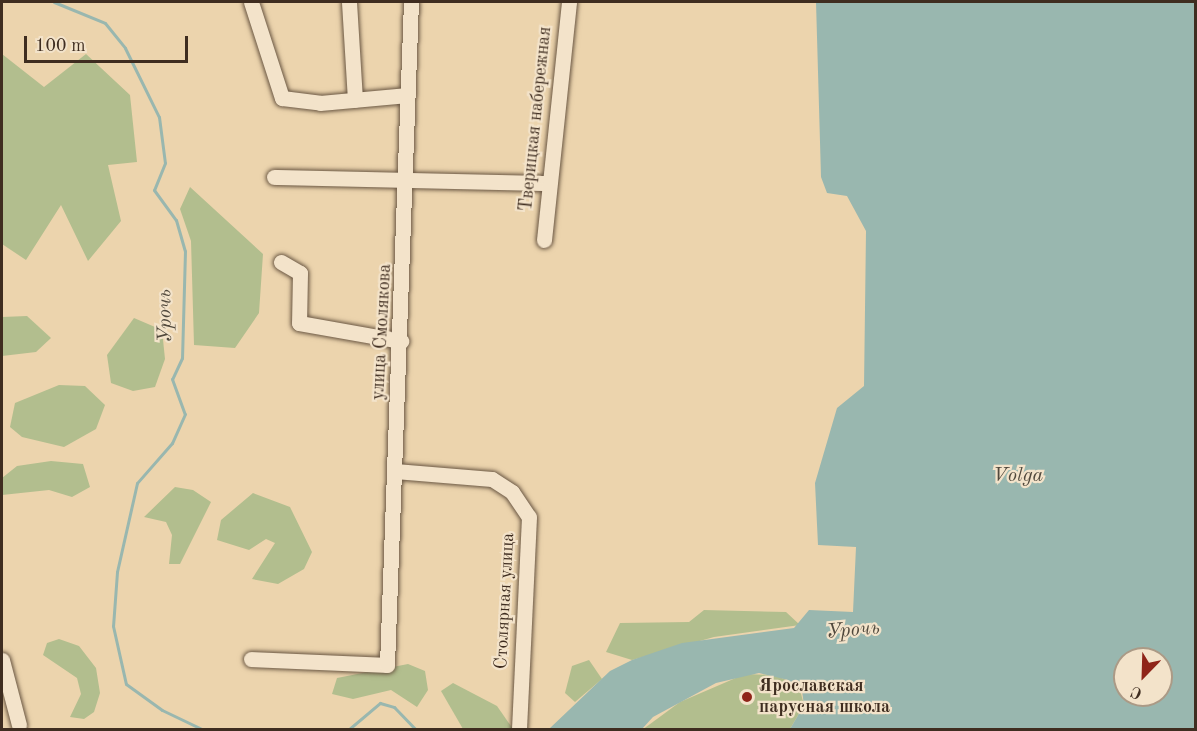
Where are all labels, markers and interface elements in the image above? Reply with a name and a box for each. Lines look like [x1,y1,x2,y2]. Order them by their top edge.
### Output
scale bar [27,24,190,62]
street label: Тверицкая набережная [516,26,556,212]
text: 100 m [35,37,86,55]
street label: улица Смолякова [368,263,396,401]
water label: Урочь [154,289,178,343]
water label: Volga [993,464,1043,488]
street label: Столярная улица [491,532,519,670]
water label: Урочь [825,617,881,645]
north arrow [1113,647,1173,707]
place label: Ярославская парусная школа [759,676,890,718]
text: С [1129,682,1145,701]
marker: Ярославская парусная школа [740,690,754,704]

